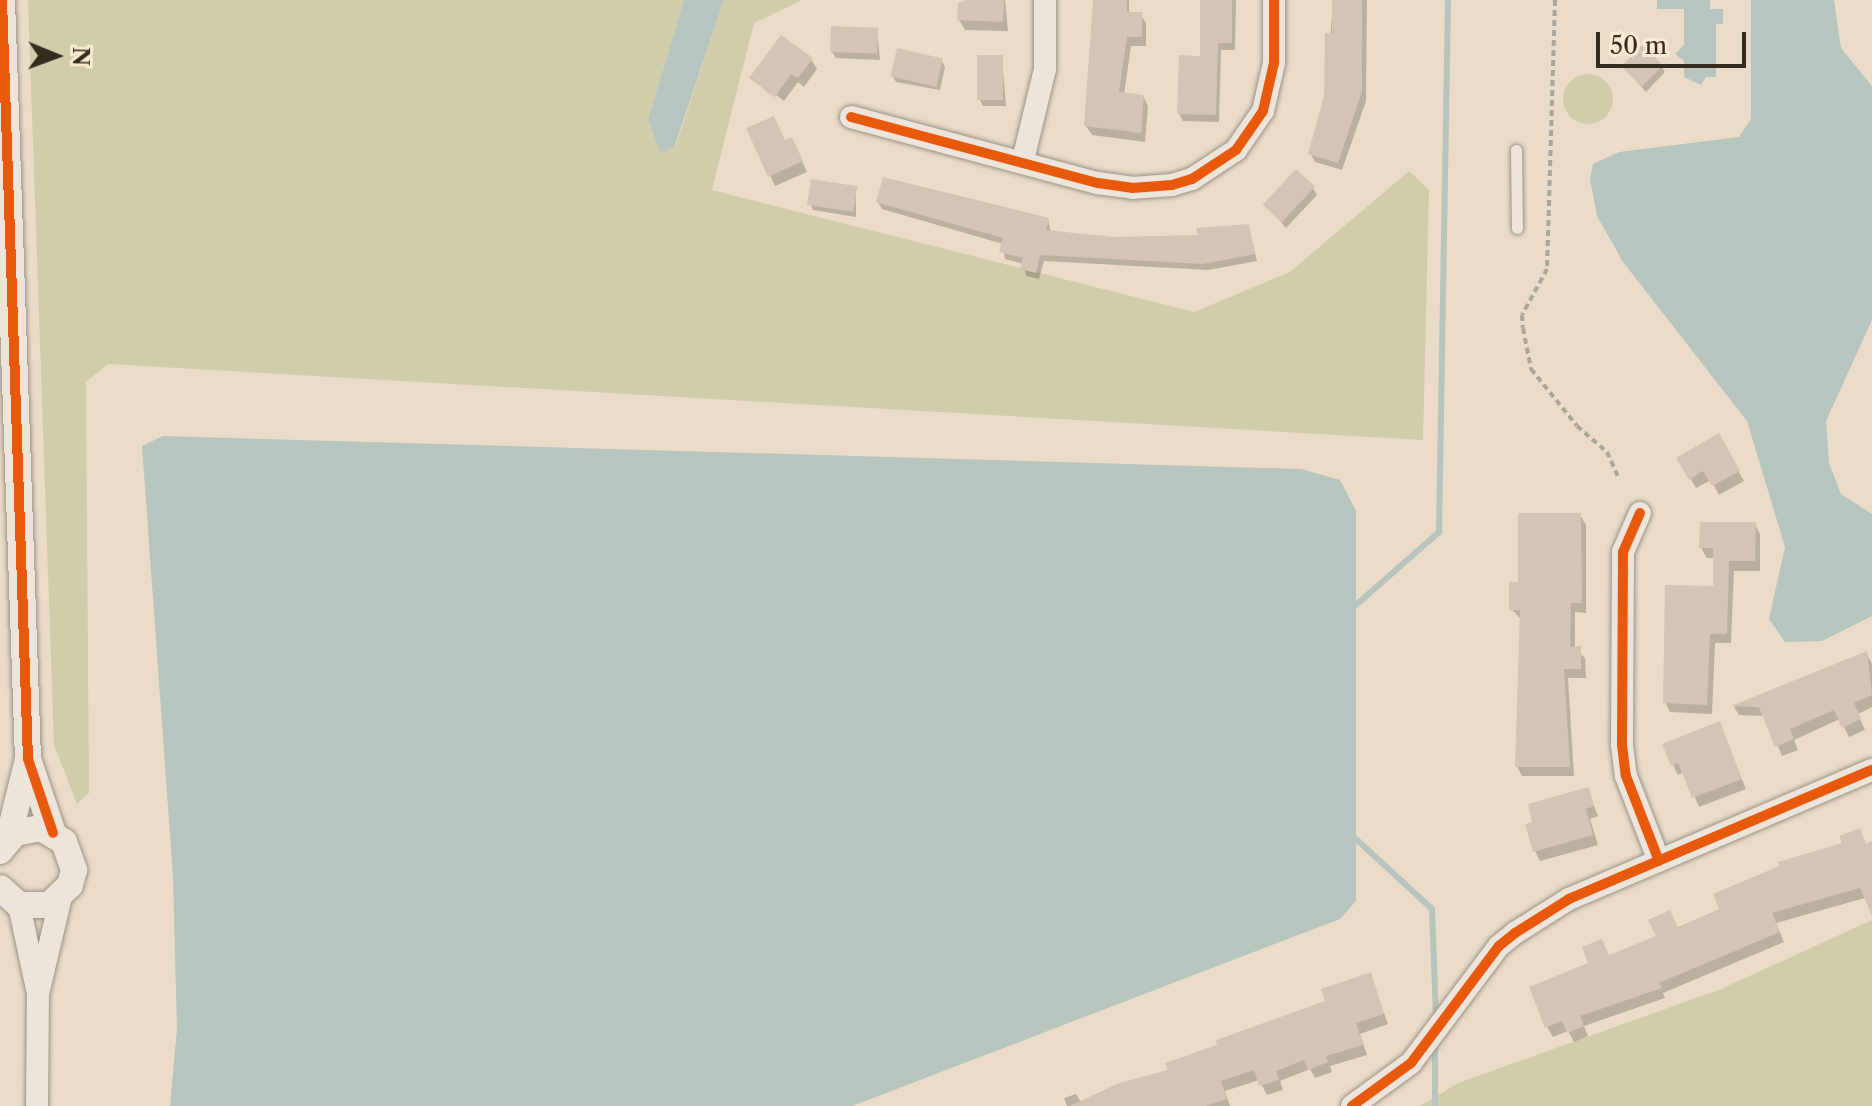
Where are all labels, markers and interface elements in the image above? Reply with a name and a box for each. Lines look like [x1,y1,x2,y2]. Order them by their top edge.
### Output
north arrow [16,16,96,96]
scale bar [1600,16,1750,66]
text: 50 m [1610,31,1667,60]
text: N [67,47,94,66]

